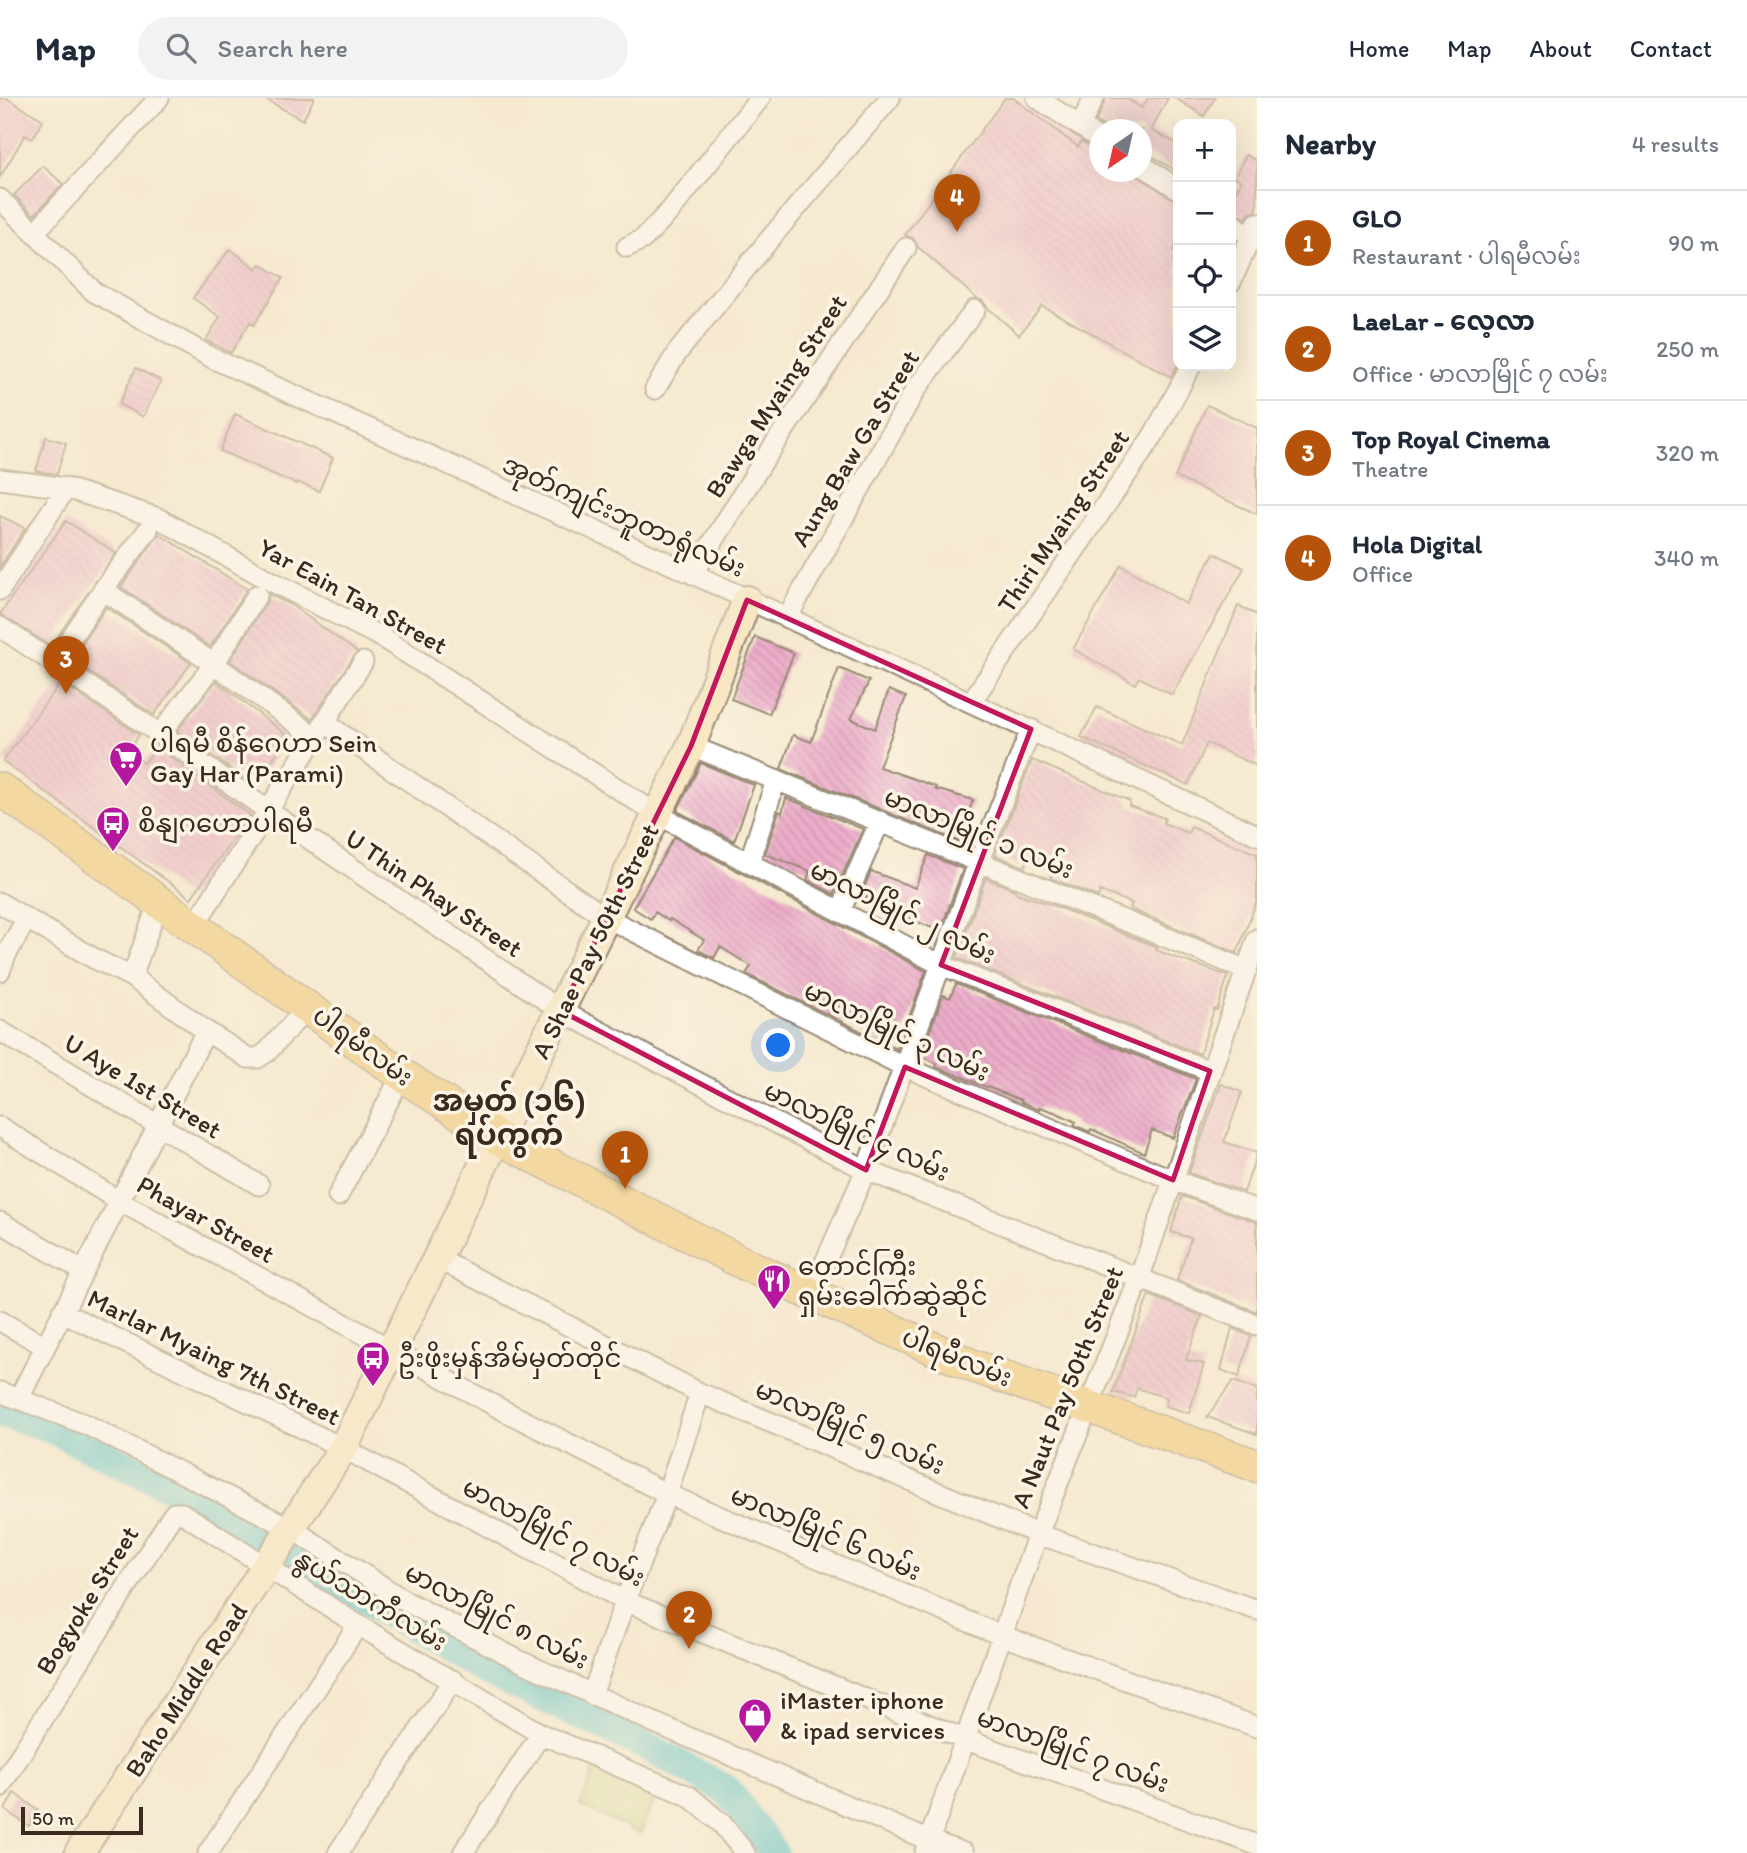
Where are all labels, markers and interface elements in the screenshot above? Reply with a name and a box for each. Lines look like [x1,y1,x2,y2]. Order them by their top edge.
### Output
search box [138,17,628,80]
text: Map [35,29,96,68]
icon: search [162,29,200,67]
text: Search here [218,32,348,64]
text: Home [1349,34,1409,63]
text: Map [1447,34,1491,63]
text: About [1529,34,1592,63]
text: Contact [1630,34,1712,63]
north arrow [1089,119,1152,182]
map controls [1173,119,1236,371]
button: + [1173,119,1236,182]
text: Nearby [1285,125,1376,162]
text: 4 results [1632,130,1719,158]
pin: 4 [934,174,980,232]
button: − [1173,182,1236,245]
text: GLO [1352,202,1402,234]
text: 1 [1303,229,1313,257]
text: 90 m [1668,229,1719,257]
text: Restaurant · ပါရမီလမ်း [1352,242,1581,270]
button: locate [1173,245,1236,308]
street label: Bawga Myaing Street [698,288,854,504]
text: LaeLar - လေ့လာ [1352,305,1535,337]
button: layers [1173,308,1236,371]
text: 2 [1302,335,1314,363]
text: 250 m [1656,335,1719,363]
street label: Aung Baw Ga Street [784,344,926,552]
text: Office · မာလာမြိုင် ၇ လမ်း [1352,360,1608,388]
street label: Thiri Myaing Street [990,423,1136,619]
text: Top Royal Cinema [1352,423,1550,455]
text: 3 [1302,439,1314,467]
text: 320 m [1656,439,1719,467]
street label: အုတ်ကျင်းဘူတာရုံလမ်း [496,447,751,589]
text: Theatre [1352,455,1428,483]
text: Hola Digital [1352,528,1482,560]
street label: Yar Eain Tan Street [253,531,453,661]
text: 4 [1301,544,1315,572]
text: 340 m [1654,544,1719,572]
text: Office [1352,560,1413,588]
pin: 3 [43,636,89,694]
place label: ပါရမီ စိန်ဂေဟာ Sein Gay Har (Parami) [150,726,377,789]
supermarket icon: ပါရမီ စိန်ဂေဟာ Sein Gay Har (Parami) [107,739,145,788]
street label: မာလာမြိုင် ၁ လမ်း [878,779,1079,890]
bus stop icon: စိနျဂဟောပါရမီ [94,804,132,853]
place label: စိနျဂဟောပါရမီ [138,806,313,844]
street label: A Shae Pay 50th Street [524,818,666,1064]
street label: U Thin Phay Street [339,822,529,964]
street label: မာလာမြိုင် ၂ လမ်း [803,852,1002,975]
street label: မာလာမြိုင် ၃ လမ်း [797,973,995,1093]
street label: ပါရမီလမ်း [304,998,420,1097]
street label: U Aye 1st Street [58,1026,228,1146]
your location [761,1028,795,1062]
street label: မာလာမြိုင် ၄ လမ်း [757,1073,955,1193]
district label: အမှတ် (၁၆) ရပ်ကွက် [433,1079,585,1159]
pin: 1 [602,1131,648,1189]
street label: Phayar Street [132,1168,281,1270]
place label: တောင်ကြီး ရှမ်းခေါက်ဆွဲဆိုင် [798,1249,988,1317]
street label: A Naut Pay 50th Street [1004,1261,1130,1513]
restaurant icon: တောင်ကြီး ရှမ်းခေါက်ဆွဲဆိုင် [755,1262,793,1311]
street label: Marlar Myaing 7th Street [82,1282,346,1432]
street label: ပါရမီလမ်း [895,1320,1017,1398]
bus stop icon: ဦးဖိုးမှန်အိမ်မှတ်တိုင် [354,1339,392,1388]
place label: ဦးဖိုးမှန်အိမ်မှတ်တိုင် [398,1341,621,1379]
street label: မာလာမြိုင် ၅ လမ်း [748,1372,950,1486]
street label: မာလာမြိုင် ၇ လမ်း [455,1470,651,1598]
street label: မာလာမြိုင် ၆ လမ်း [724,1477,927,1592]
street label: Bogyoke Street [29,1520,146,1680]
street label: နွယ်သာကီလမ်း [287,1541,453,1661]
street label: မာလာမြိုင် ၈ လမ်း [397,1555,595,1681]
pin: 2 [666,1591,712,1649]
street label: Baho Middle Road [118,1597,254,1783]
place label: iMaster iphone & ipad services [780,1684,945,1746]
shop icon: iMaster iphone & ipad services [736,1696,774,1745]
street label: မာလာမြိုင် ၇ လမ်း [971,1699,1174,1804]
scale bar [21,1804,144,1836]
text: 50 m [32,1807,74,1830]

